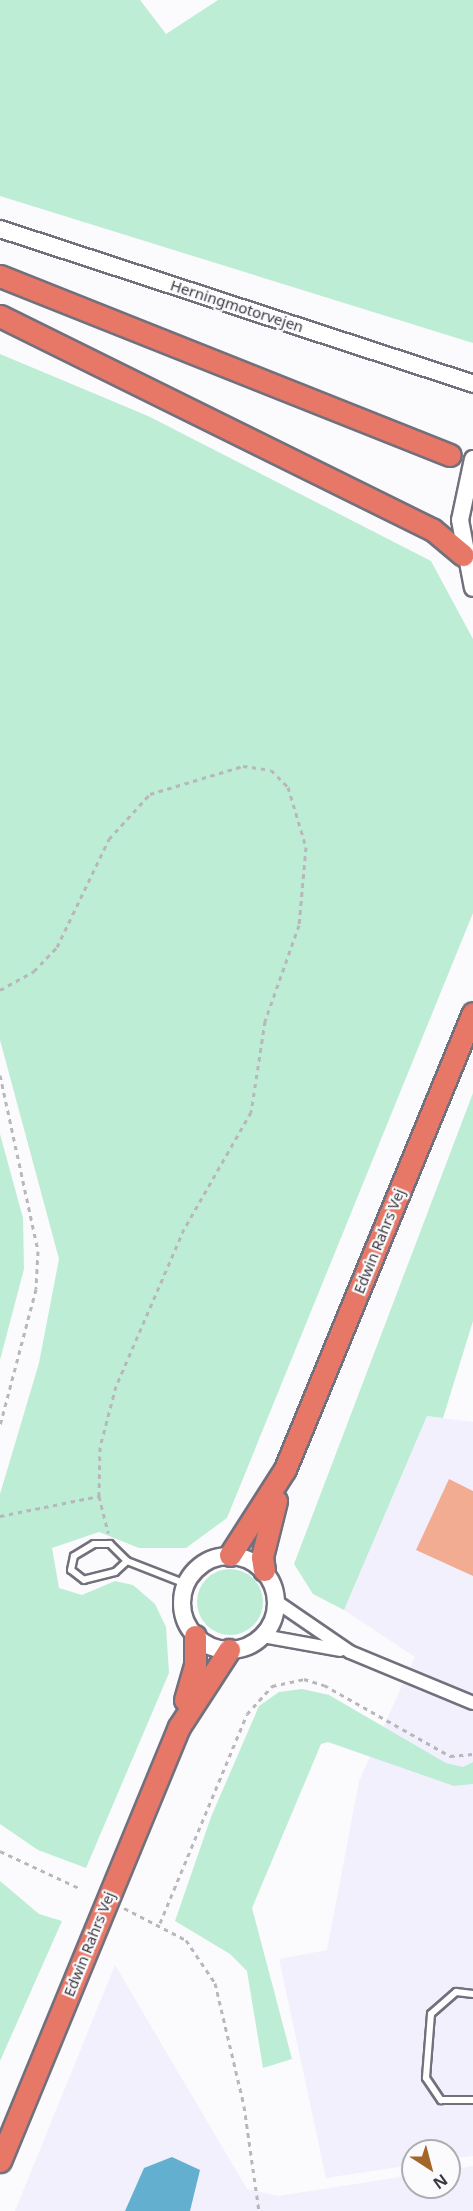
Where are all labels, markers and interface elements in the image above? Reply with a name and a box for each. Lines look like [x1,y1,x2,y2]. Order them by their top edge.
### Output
street label: Herningmotorvejen [168,276,306,336]
street label: Edwin Rahrs Vej [350,1186,408,1296]
street label: Edwin Rahrs Vej [60,1889,118,1999]
north arrow [401,2139,461,2199]
text: N [429,2169,452,2195]

